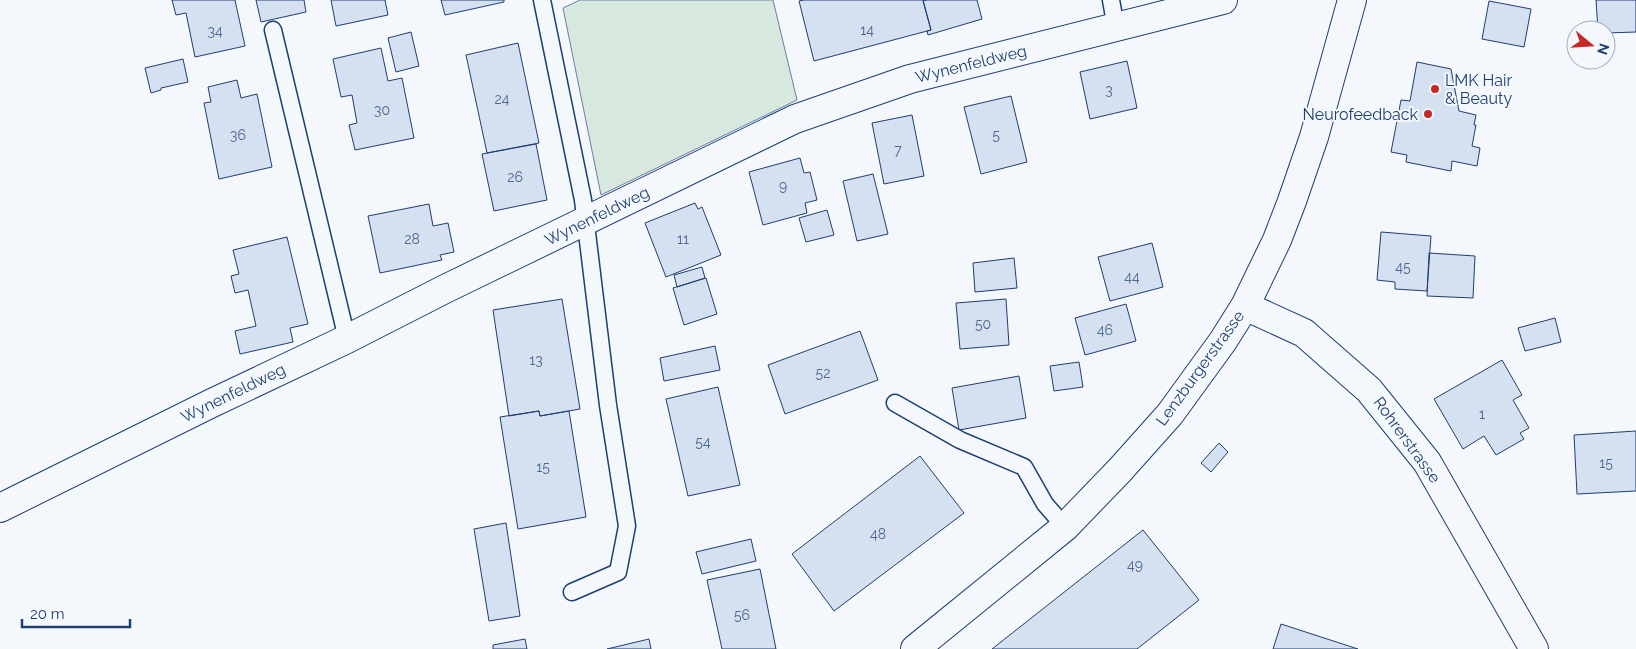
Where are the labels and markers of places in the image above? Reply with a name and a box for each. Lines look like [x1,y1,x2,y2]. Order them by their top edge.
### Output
place label: LMK Hair & Beauty [1445,71,1512,108]
marker: LMK Hair & Beauty [1429,83,1441,95]
place label: Neurofeedback [1303,105,1419,124]
marker: Neurofeedback [1422,108,1434,120]

